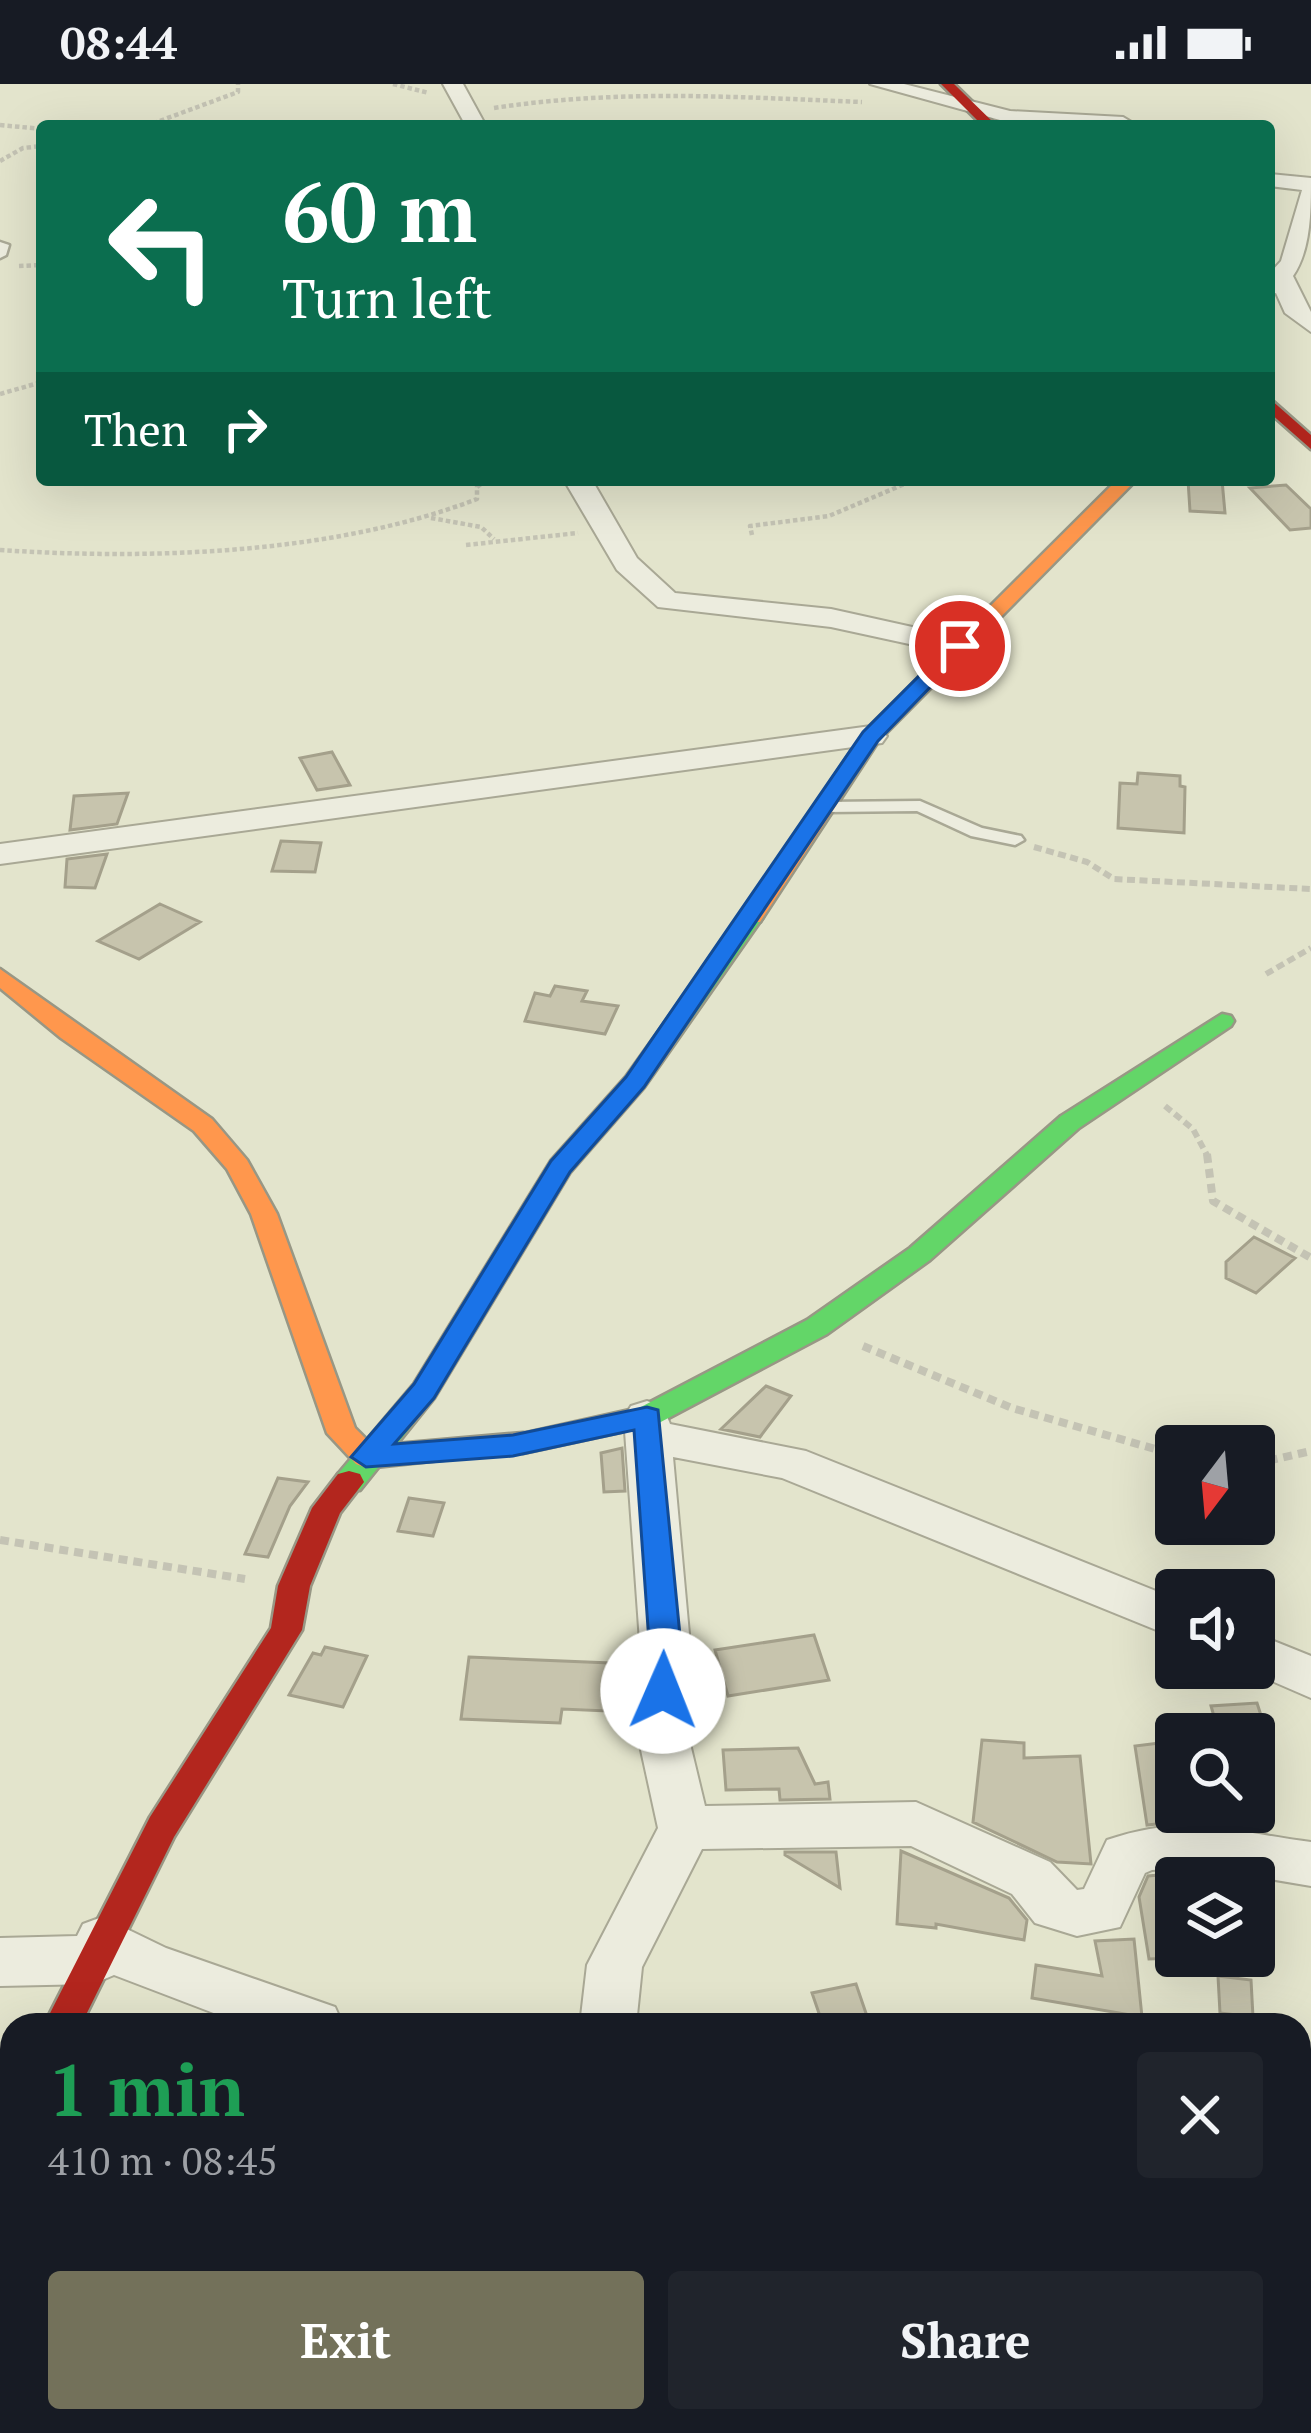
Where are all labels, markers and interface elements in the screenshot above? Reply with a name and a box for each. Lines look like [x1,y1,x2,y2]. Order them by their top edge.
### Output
text: 08:44 [60,12,177,72]
text: 60 m [282,155,477,266]
icon: left [84,168,240,324]
text: Turn left [282,262,492,333]
icon: right [212,396,278,462]
text: Then [84,399,188,459]
pin [909,595,1011,697]
icon: arrive [927,613,993,679]
north arrow [1155,1425,1275,1545]
map controls [1155,1425,1275,1977]
button: sound [1155,1569,1275,1689]
position arrow [600,1628,726,1754]
button: search [1155,1713,1275,1833]
button: layers [1155,1857,1275,1977]
text: 1 min [48,2041,245,2137]
button: close [1137,2052,1263,2178]
text: 410 m · 08:45 [48,2134,278,2186]
button: Exit [48,2271,644,2409]
button: Share [668,2271,1263,2409]

